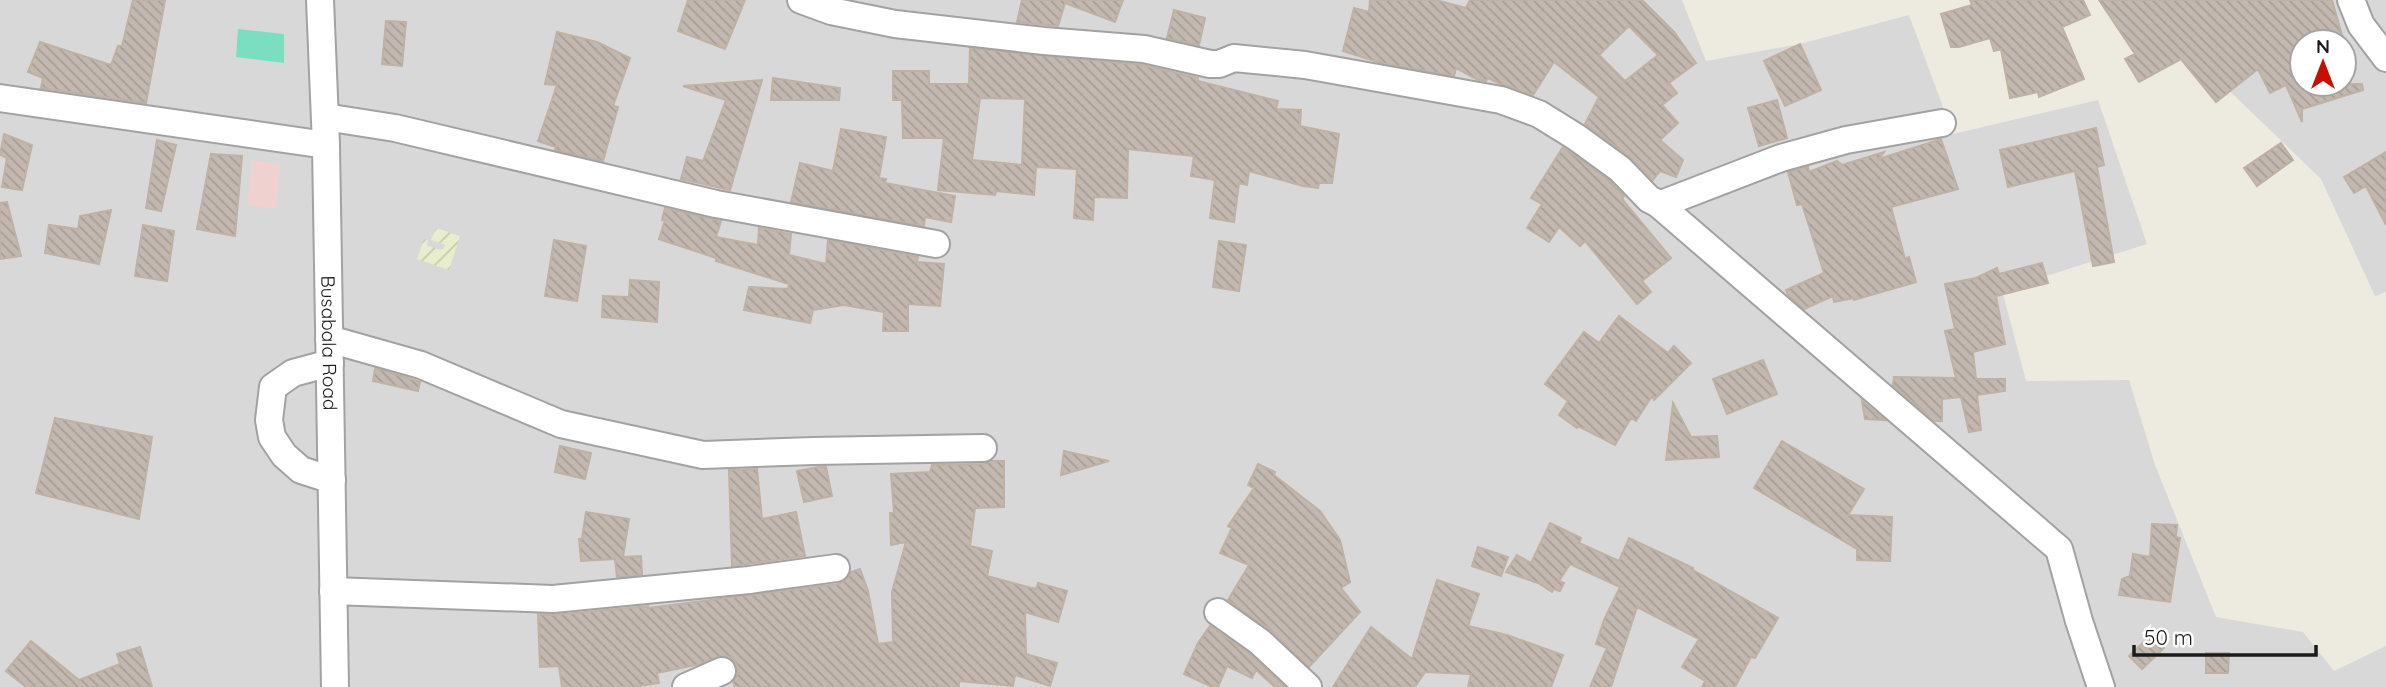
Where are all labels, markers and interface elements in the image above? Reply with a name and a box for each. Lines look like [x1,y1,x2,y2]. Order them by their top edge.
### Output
north arrow [2288,28,2358,98]
text: N [2316,34,2330,58]
street label: Busabala Road [316,275,342,411]
scale bar [2134,614,2316,658]
text: 50 m [2144,624,2193,650]

